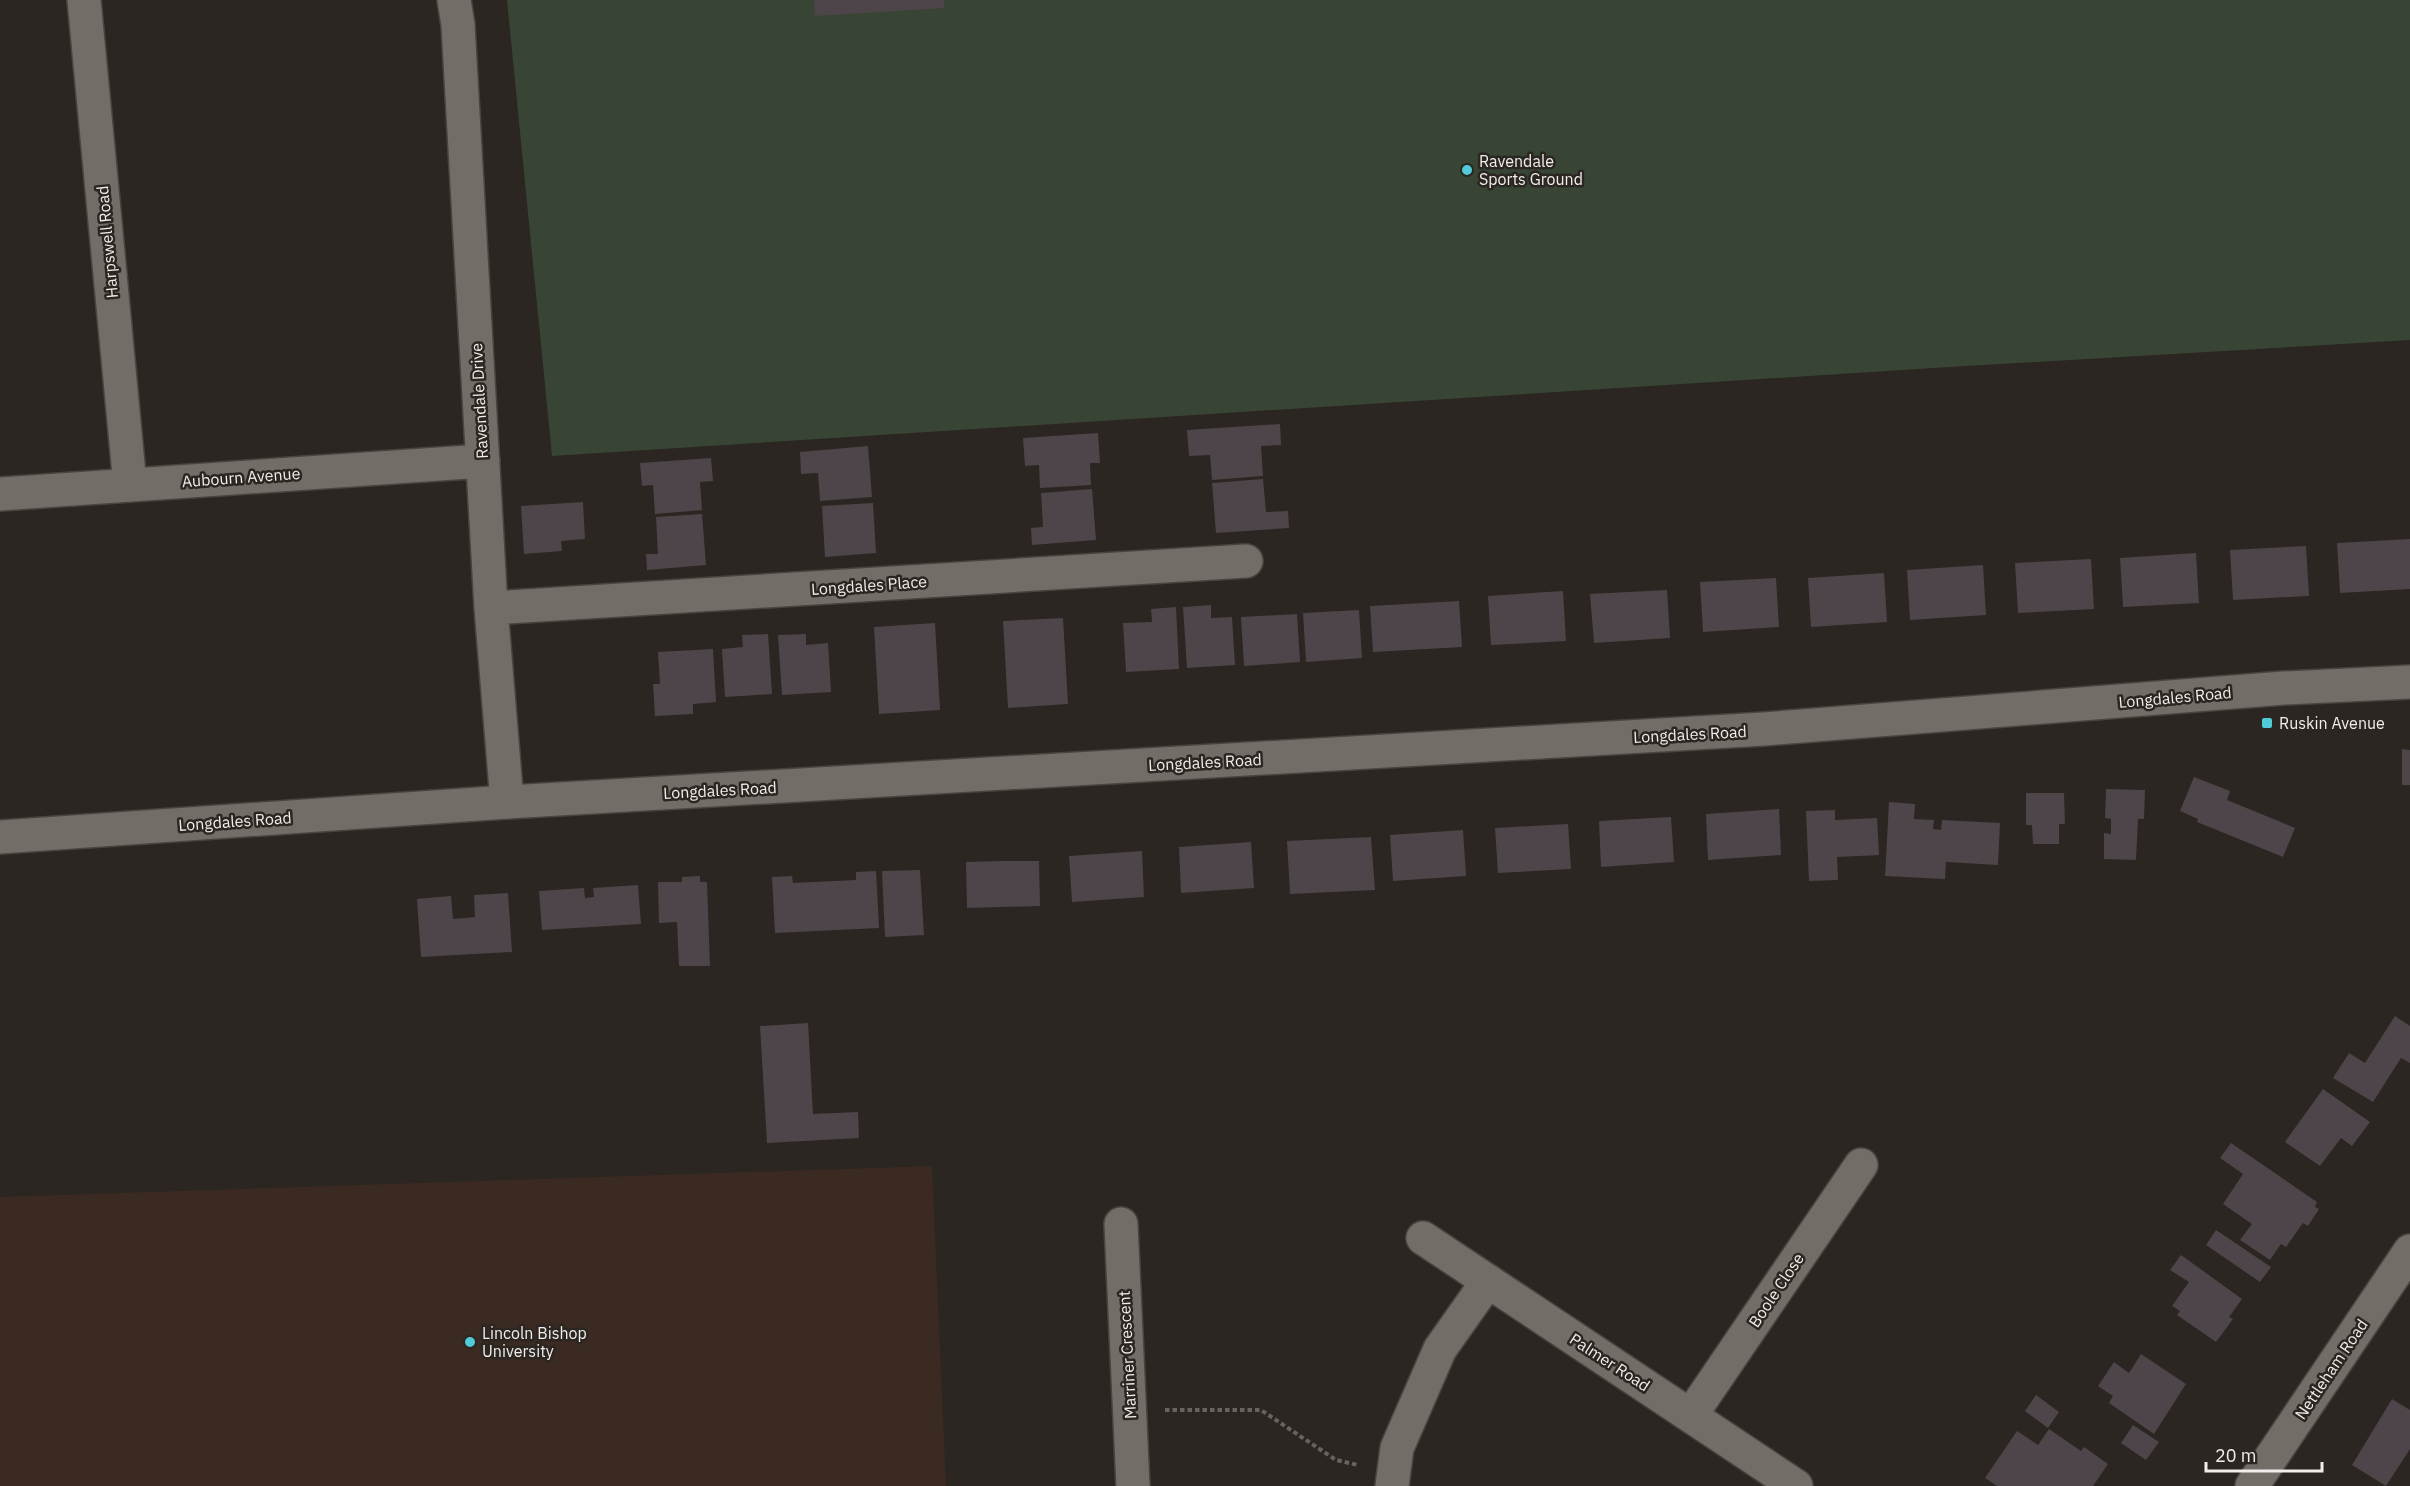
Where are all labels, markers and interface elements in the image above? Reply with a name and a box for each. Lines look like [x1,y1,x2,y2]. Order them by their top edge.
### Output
place label: Ravendale Sports Ground [1479,151,1583,189]
marker: Ravendale Sports Ground [1460,163,1474,177]
street label: Harpswell Road [92,185,122,299]
street label: Ravendale Drive [466,342,492,459]
street label: Aubourn Avenue [181,463,301,491]
street label: Longdales Place [810,571,928,599]
street label: Longdales Road [2118,682,2232,712]
place label: Ruskin Avenue [2279,713,2385,733]
marker: Ruskin Avenue [2260,716,2274,730]
street label: Longdales Road [1633,721,1747,747]
street label: Longdales Road [1148,749,1262,775]
street label: Longdales Road [663,777,777,803]
street label: Longdales Road [178,807,292,835]
street label: Boole Close [1744,1249,1808,1331]
street label: Marriner Crescent [1114,1290,1140,1420]
street label: Nettleham Road [2290,1315,2372,1423]
place label: Lincoln Bishop University [482,1323,587,1361]
street label: Palmer Road [1566,1329,1654,1395]
marker: Lincoln Bishop University [463,1335,477,1349]
scale bar [2206,1435,2322,1473]
text: 20 m [2215,1444,2257,1467]

